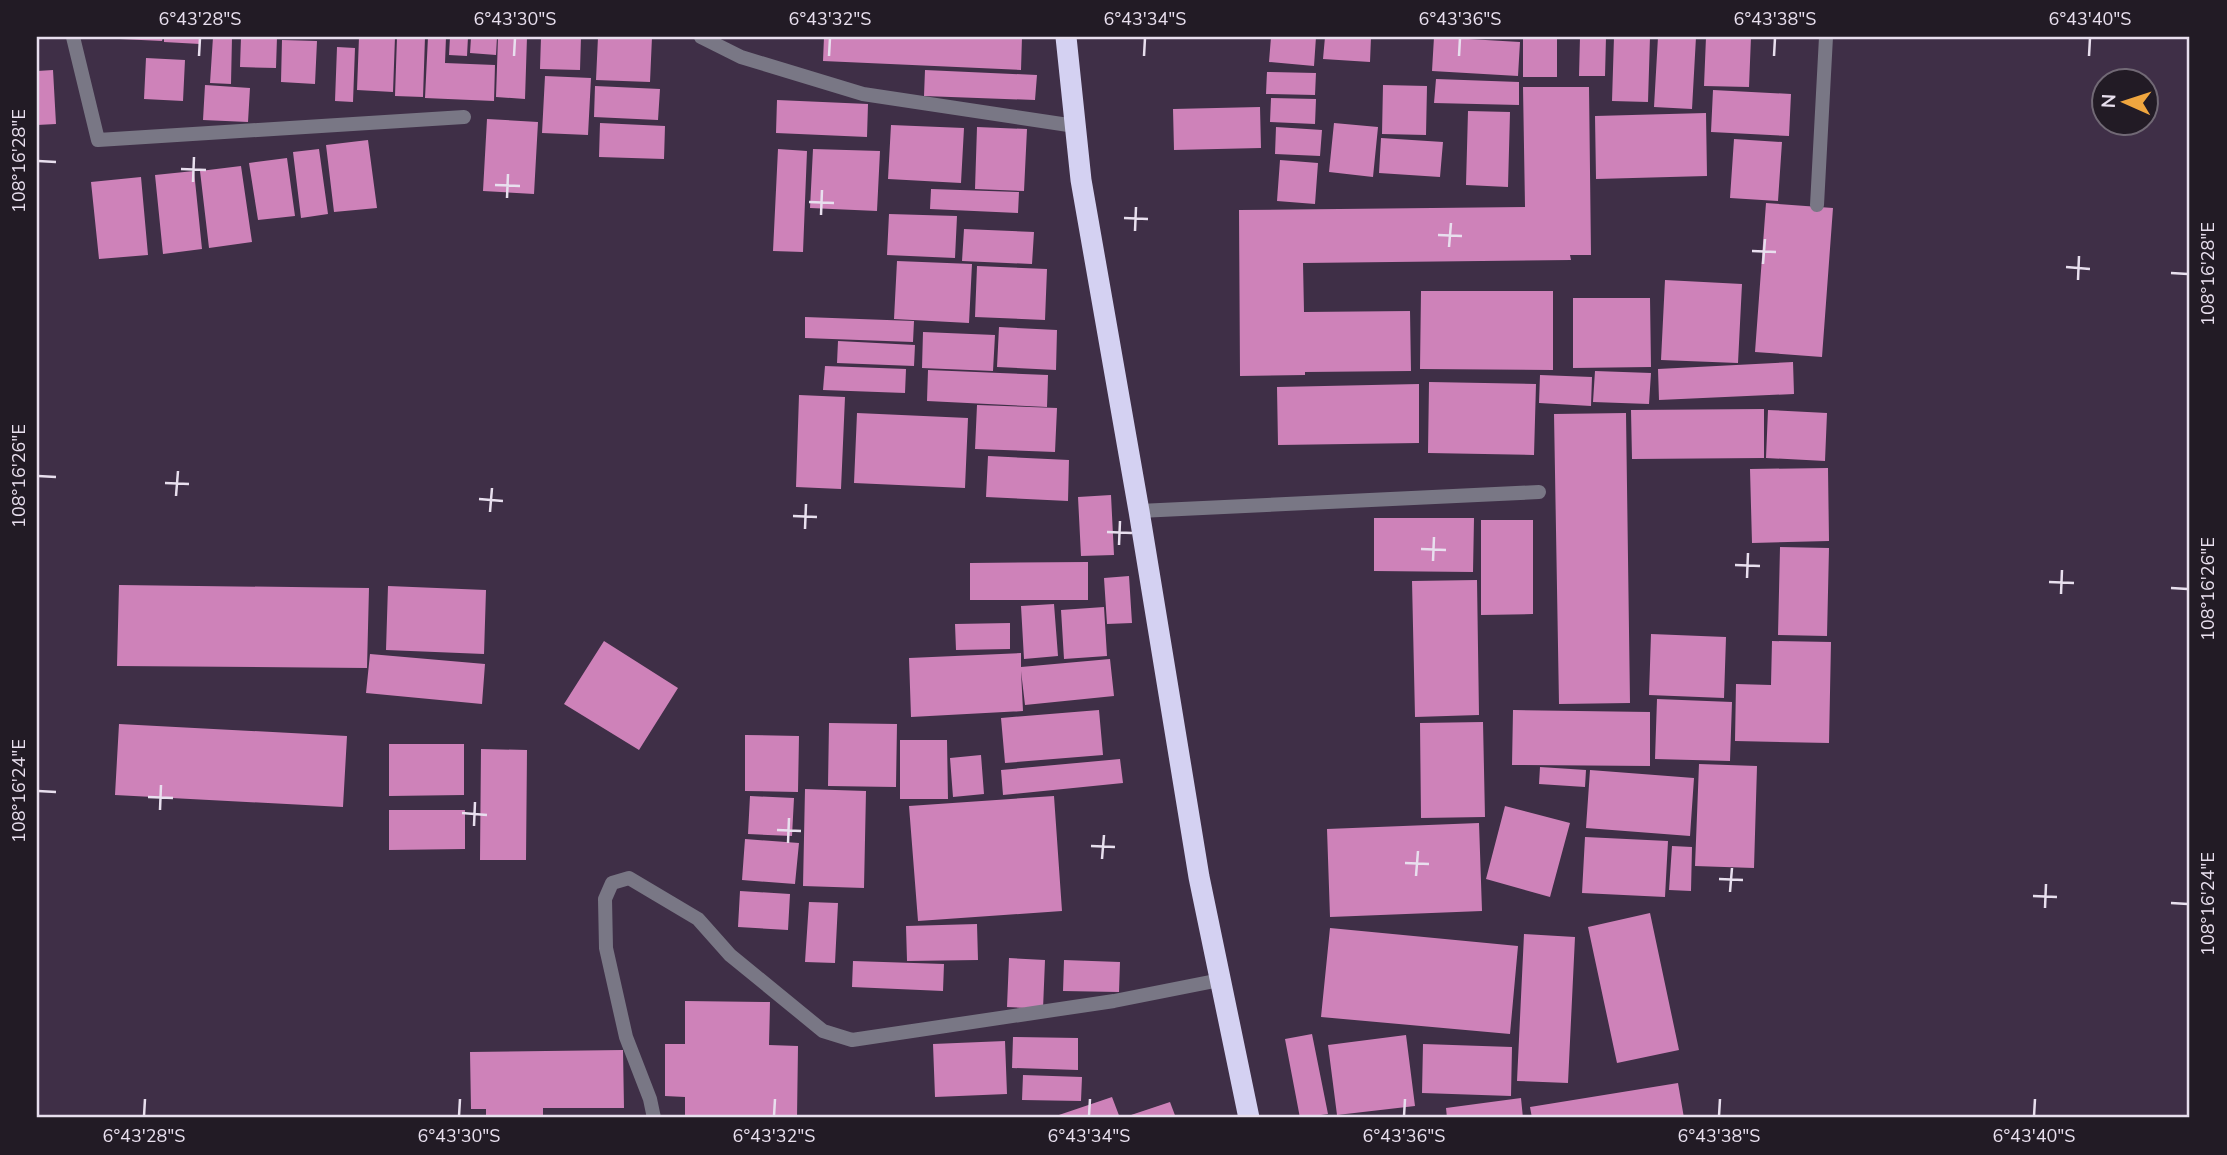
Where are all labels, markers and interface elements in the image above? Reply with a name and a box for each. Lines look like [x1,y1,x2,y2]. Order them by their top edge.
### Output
text: 6°43'28"S [159,7,241,31]
text: 6°43'30"S [474,7,556,31]
text: 6°43'32"S [789,7,871,31]
text: 6°43'34"S [1104,7,1186,31]
text: 6°43'36"S [1419,7,1501,31]
text: 6°43'38"S [1734,7,1816,31]
text: 6°43'40"S [2049,7,2131,31]
north arrow [2090,66,2160,136]
text: N [2096,93,2122,109]
text: 108°16'28"E [7,109,31,213]
text: 108°16'28"E [2196,222,2220,326]
text: 108°16'26"E [7,424,31,528]
text: 108°16'26"E [2196,537,2220,641]
text: 108°16'24"E [7,739,31,843]
text: 108°16'24"E [2196,852,2220,956]
text: 6°43'28"S [103,1124,185,1148]
text: 6°43'30"S [418,1124,500,1148]
text: 6°43'32"S [733,1124,815,1148]
text: 6°43'34"S [1048,1124,1130,1148]
text: 6°43'36"S [1363,1124,1445,1148]
text: 6°43'38"S [1678,1124,1760,1148]
text: 6°43'40"S [1993,1124,2075,1148]

